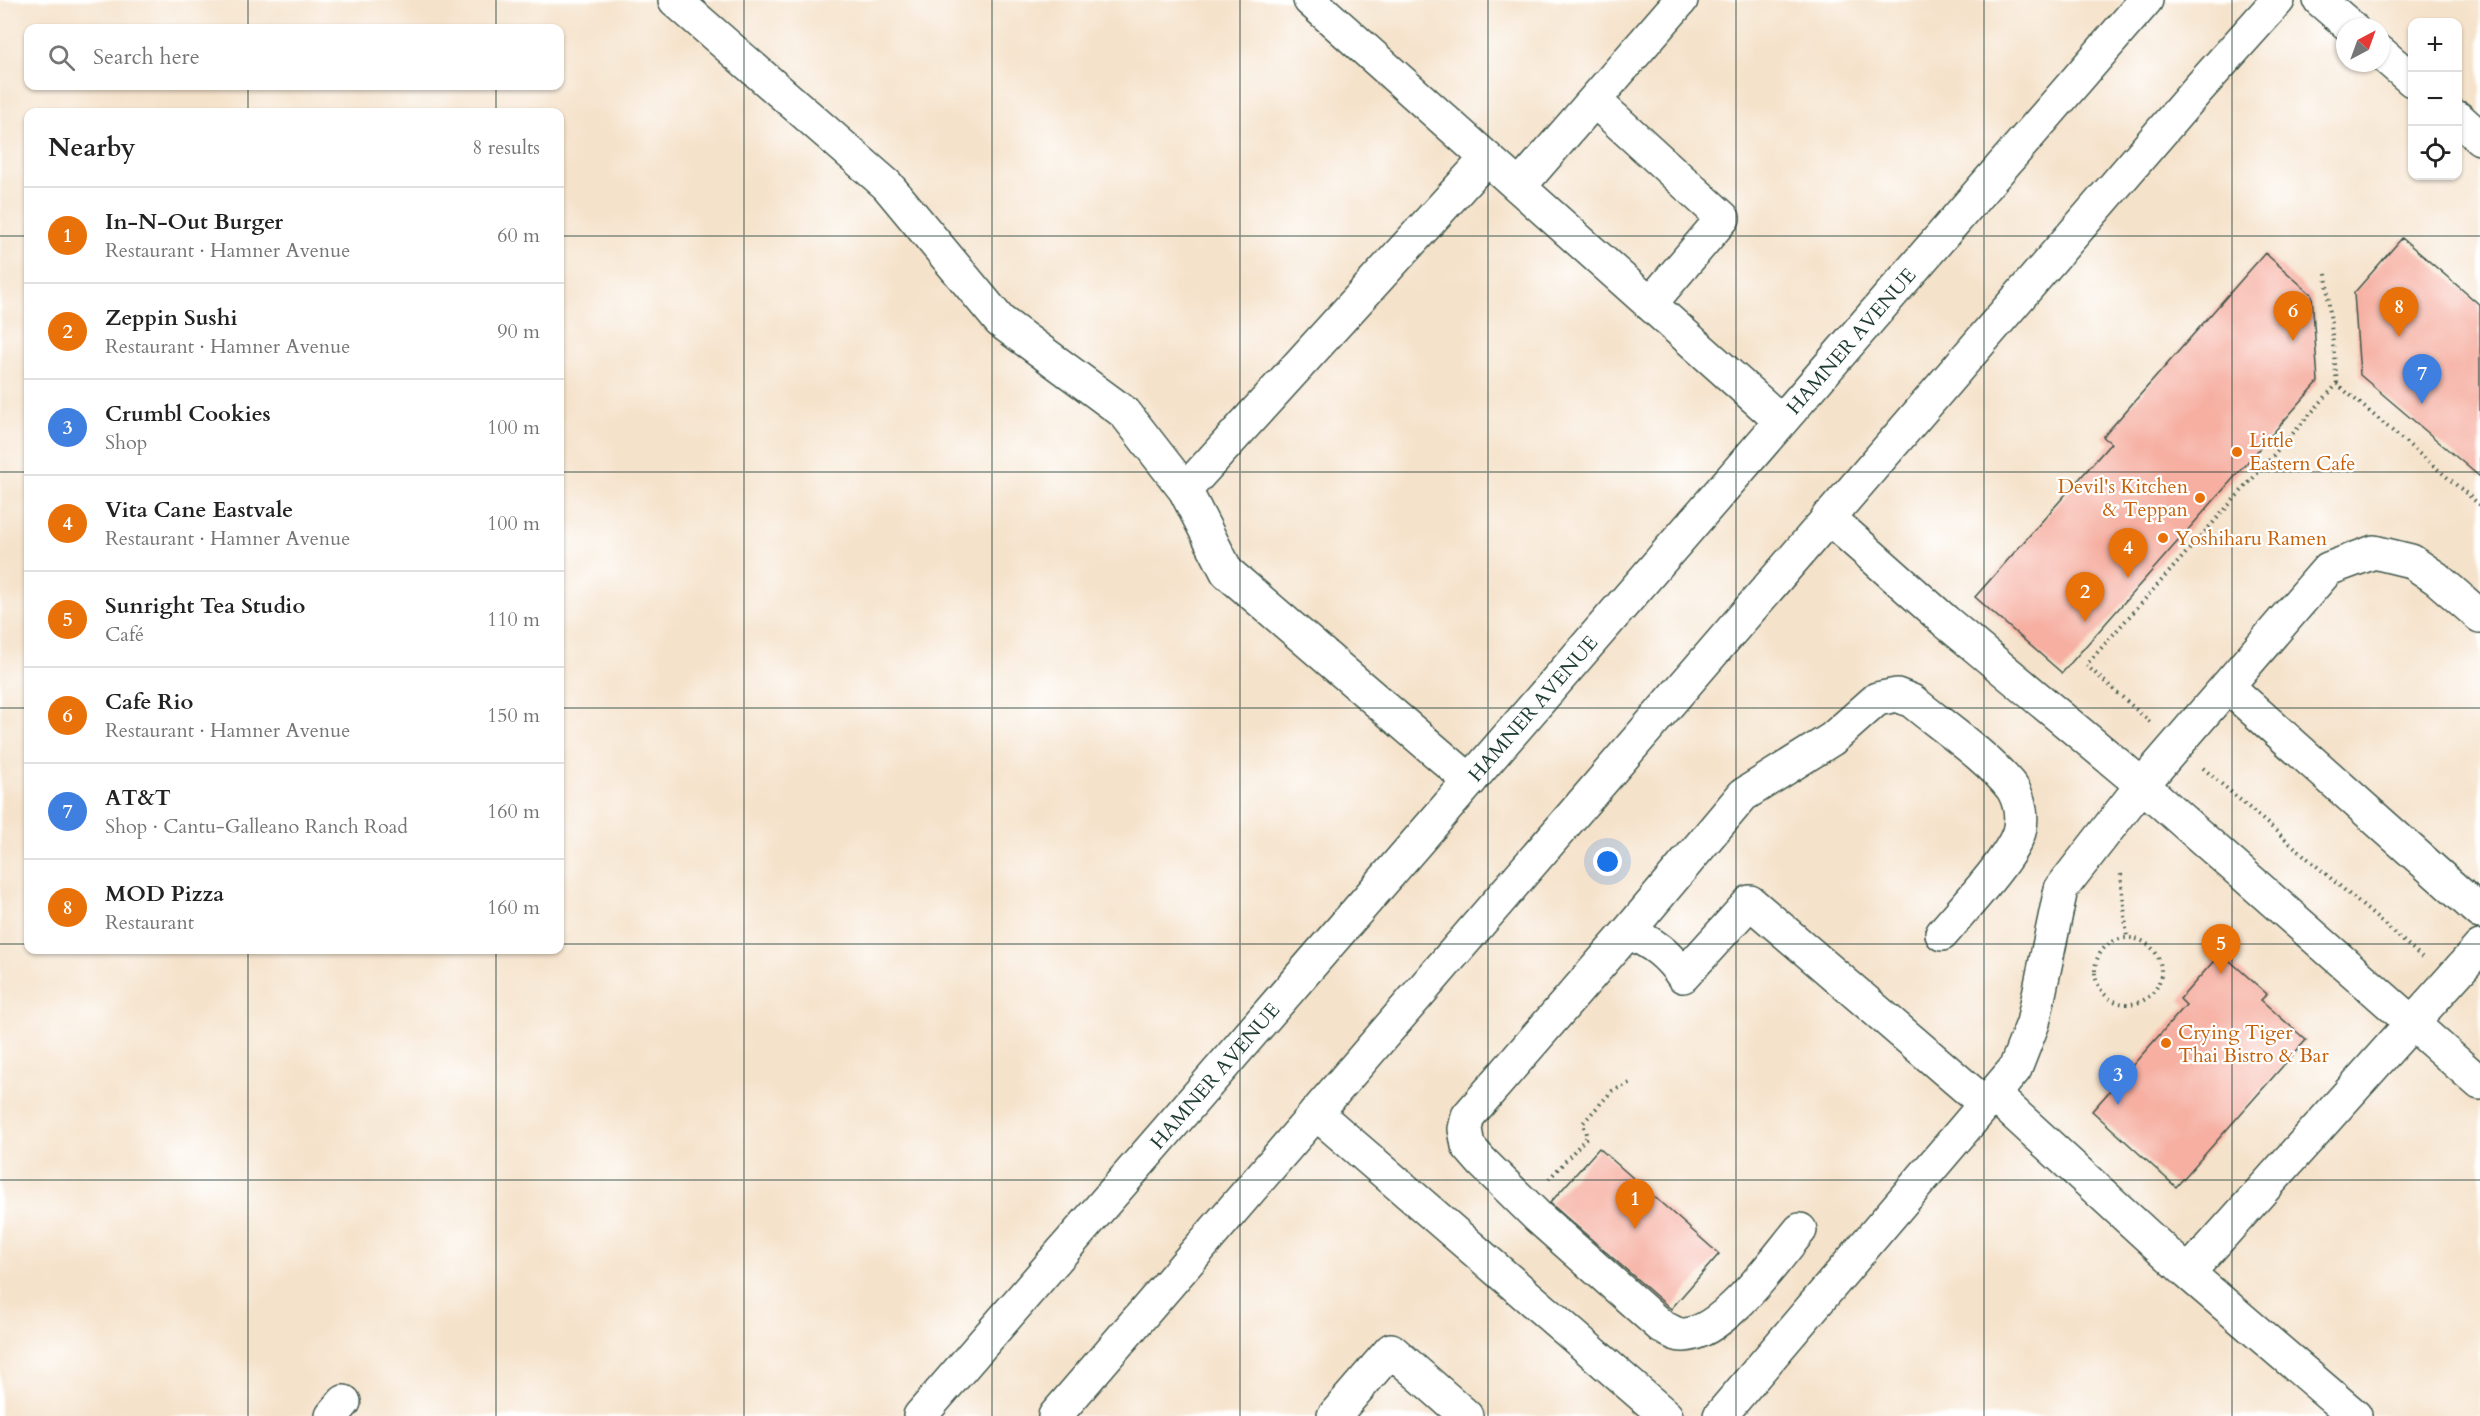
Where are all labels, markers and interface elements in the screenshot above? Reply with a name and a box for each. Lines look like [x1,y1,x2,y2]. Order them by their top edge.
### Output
north arrow [2336,18,2390,72]
map controls [2408,18,2462,180]
button: + [2408,18,2462,72]
search box [24,24,564,90]
icon: search [45,41,78,74]
text: Search here [93,42,200,72]
button: − [2408,72,2462,126]
button: locate [2408,126,2462,180]
text: Nearby [48,130,136,165]
text: 8 results [472,134,540,161]
text: In-N-Out Burger [105,207,283,237]
text: 1 [62,222,73,249]
text: 60 m [497,222,540,249]
text: Restaurant · Hamner Avenue [105,237,350,264]
street label: HAMNER AVENUE [1780,262,1922,420]
pin: 8 [2380,288,2418,337]
pin: 6 [2274,292,2312,341]
text: Zeppin Sushi [105,303,237,333]
text: 2 [62,318,73,345]
text: 90 m [497,318,540,345]
text: Restaurant · Hamner Avenue [105,333,350,360]
pin: 7 [2402,354,2442,404]
text: Crumbl Cookies [105,399,271,429]
text: 3 [62,414,73,441]
text: 100 m [487,414,540,441]
place label: Little Eastern Cafe [2249,427,2355,477]
text: Shop [105,429,147,456]
marker: Little Eastern Cafe [2230,445,2244,459]
place label: Devil's Kitchen & Teppan [2058,473,2189,523]
marker: Devil's Kitchen & Teppan [2193,491,2207,505]
text: Vita Cane Eastvale [105,495,293,525]
text: 4 [62,510,73,537]
text: 100 m [487,510,540,537]
text: Restaurant · Hamner Avenue [105,525,350,552]
place label: Yoshiharu Ramen [2175,525,2328,552]
pin: 4 [2108,528,2148,578]
marker: Yoshiharu Ramen [2156,531,2170,545]
pin: 2 [2066,572,2104,622]
text: Sunright Tea Studio [105,591,305,621]
text: 5 [62,606,73,633]
text: 110 m [487,606,540,633]
text: Café [105,621,144,648]
street label: HAMNER AVENUE [1462,630,1604,788]
text: Cafe Rio [105,687,193,717]
text: 6 [62,702,73,729]
text: 150 m [487,702,540,729]
text: Restaurant · Hamner Avenue [105,717,350,744]
text: AT&T [105,783,171,813]
text: 7 [62,798,73,825]
text: 160 m [487,798,540,825]
text: Shop · Cantu-Galleano Ranch Road [105,813,408,840]
your location [1593,847,1622,876]
text: MOD Pizza [105,879,224,909]
text: 8 [62,894,73,921]
text: 160 m [487,894,540,921]
text: Restaurant [105,909,194,936]
pin: 5 [2202,924,2240,974]
street label: HAMNER AVENUE [1144,997,1286,1155]
place label: Crying Tiger Thai Bistro & Bar [2178,1019,2329,1069]
marker: Crying Tiger Thai Bistro & Bar [2159,1036,2173,1050]
pin: 3 [2098,1056,2138,1105]
pin: 1 [1616,1180,1654,1229]

